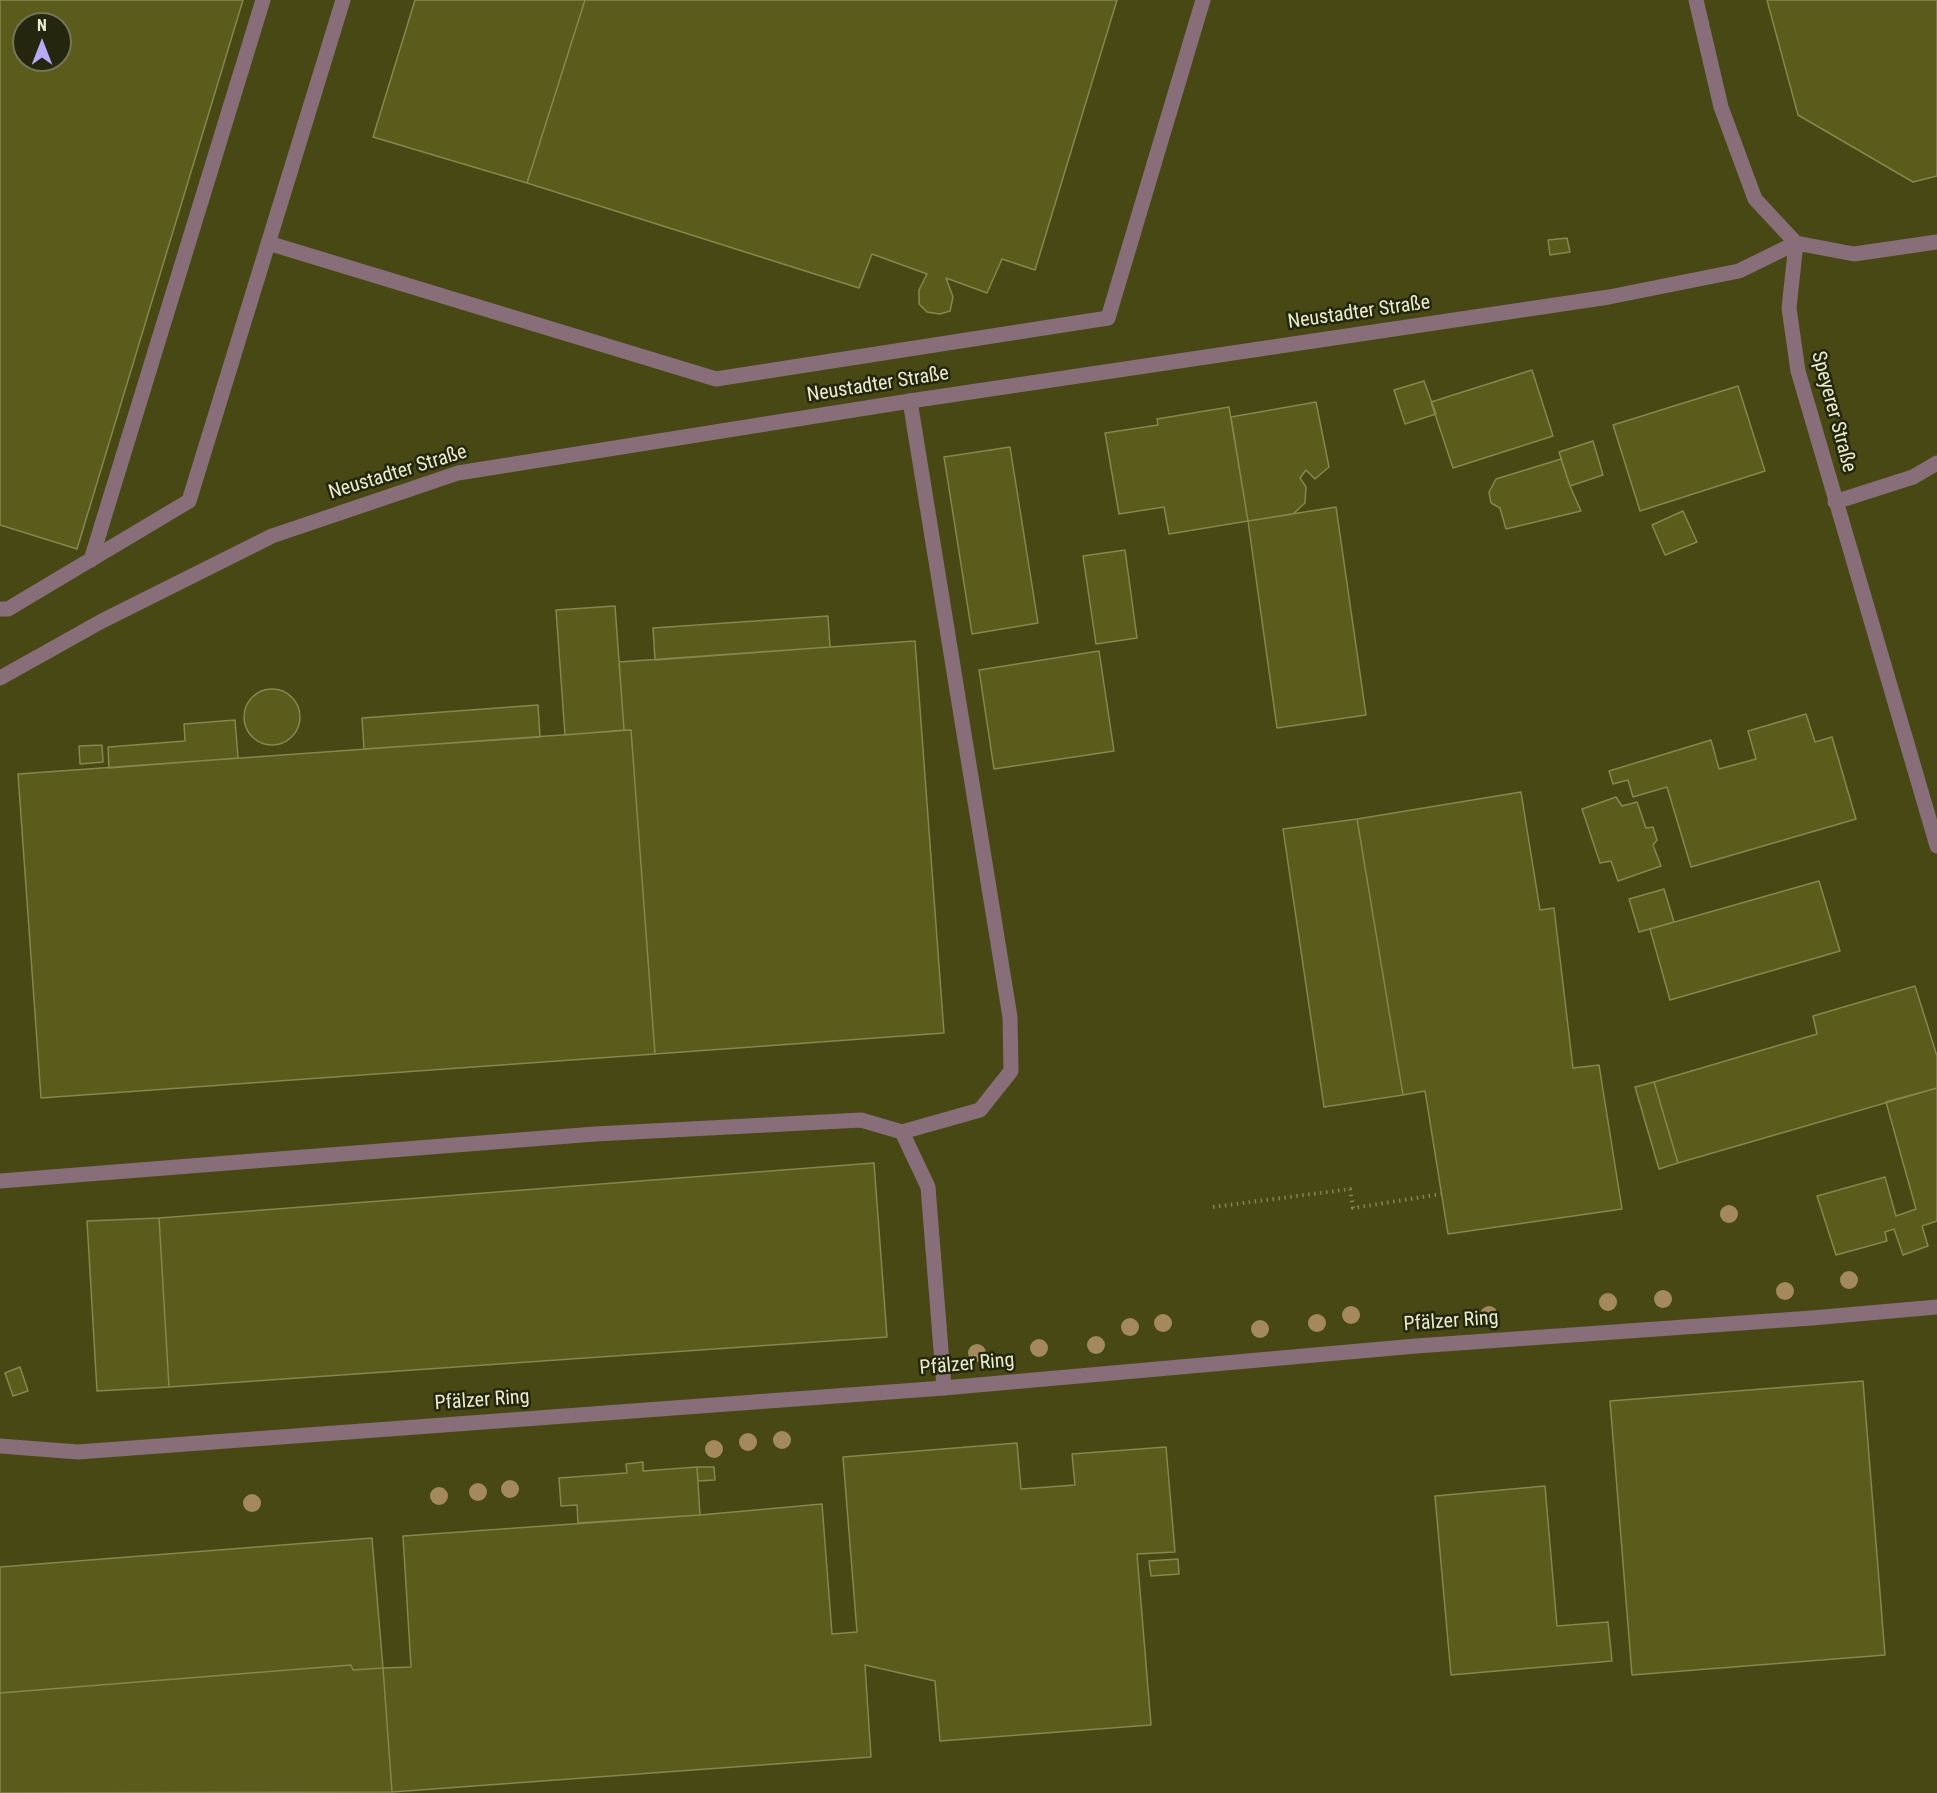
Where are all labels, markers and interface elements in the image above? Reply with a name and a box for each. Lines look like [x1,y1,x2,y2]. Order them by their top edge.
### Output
north arrow [12,12,72,72]
text: N [37,16,47,35]
street label: Neustadter Straße [1286,291,1432,335]
street label: Speyerer Straße [1805,349,1861,475]
street label: Neustadter Straße [805,362,951,408]
street label: Neustadter Straße [326,441,470,505]
street label: Pfälzer Ring [1403,1307,1499,1337]
street label: Pfälzer Ring [919,1349,1015,1381]
street label: Pfälzer Ring [434,1386,530,1416]

